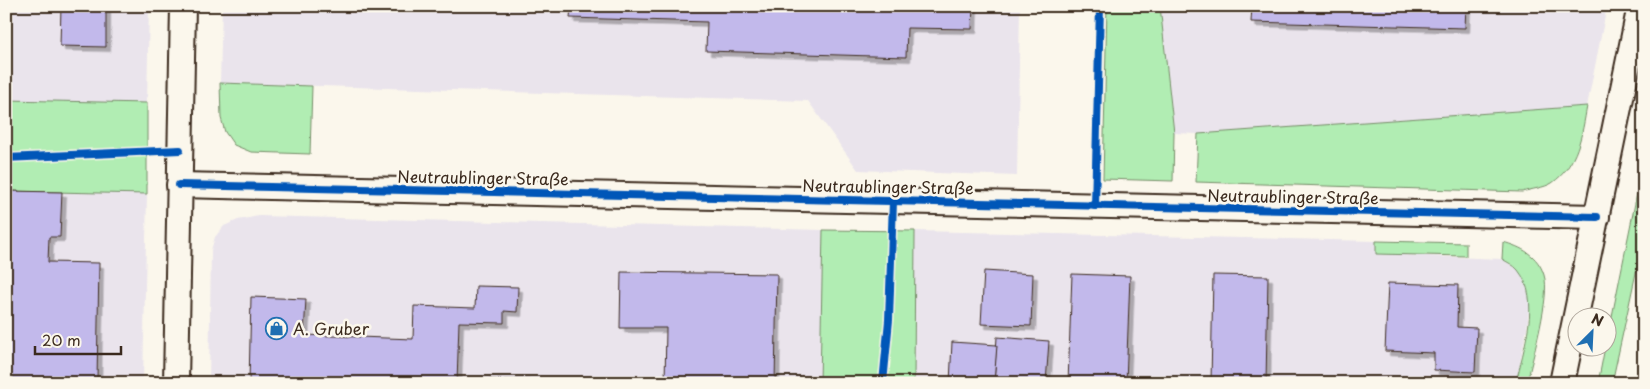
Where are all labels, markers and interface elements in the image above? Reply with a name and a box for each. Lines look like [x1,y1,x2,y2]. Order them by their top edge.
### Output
street label: Neutraublinger Straße [397,164,569,190]
street label: Neutraublinger Straße [802,173,974,199]
street label: Neutraublinger Straße [1207,183,1379,209]
north arrow [1568,306,1618,356]
text: N [1588,308,1607,332]
place label: A. Gruber [293,316,370,340]
shop icon: A. Gruber [265,317,289,341]
scale bar [35,324,121,356]
text: 20 m [42,328,81,351]

